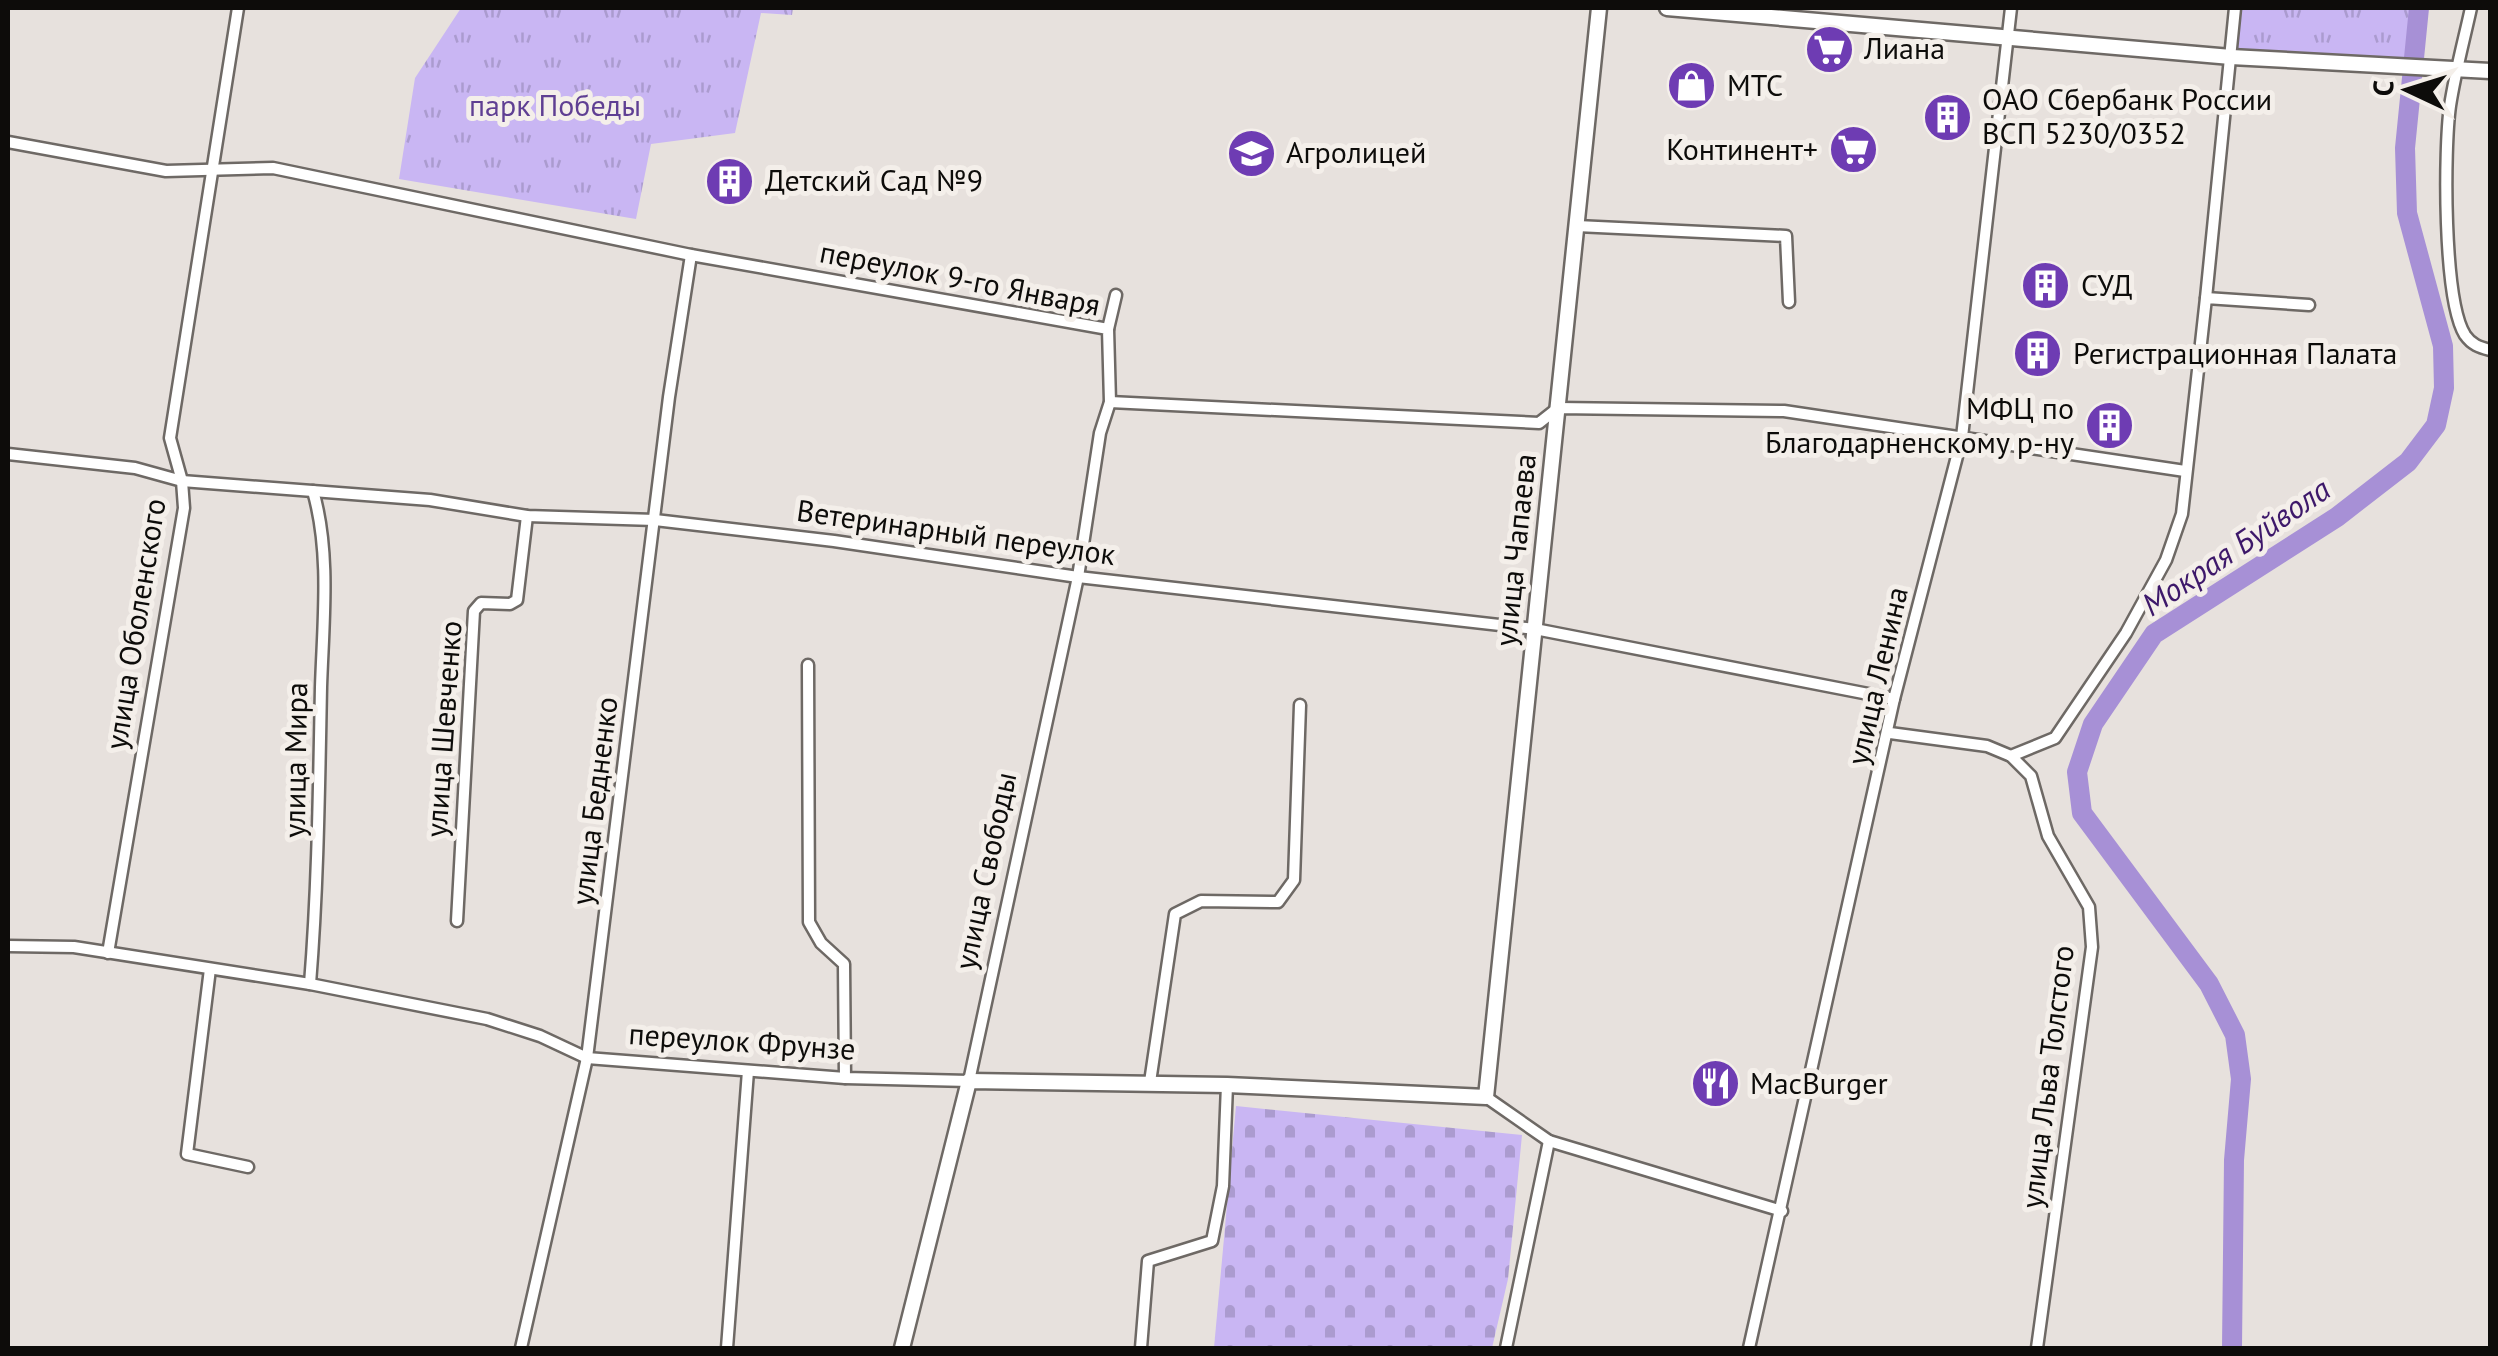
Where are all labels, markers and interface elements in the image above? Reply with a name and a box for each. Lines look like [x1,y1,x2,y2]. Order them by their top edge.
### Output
supermarket icon: Лиана [1803,23,1855,75]
place label: Лиана [1863,28,1945,67]
north arrow [2358,40,2458,140]
shop icon: МТС [1666,60,1718,112]
place label: МТС [1727,65,1783,104]
place label: ОАО Сбербанк России ВСП 5230/0352 [1982,79,2272,152]
text: С [2364,79,2402,97]
park label: парк Победы [469,85,641,124]
building icon: ОАО Сбербанк России ВСП 5230/0352 [1921,91,1973,143]
supermarket icon: Континент+ [1827,124,1879,176]
school or university icon: Агролицей [1225,127,1277,179]
place label: Континент+ [1666,129,1818,168]
place label: Агролицей [1286,132,1426,171]
building icon: Детский Сад №9 [704,155,756,207]
place label: Детский Сад №9 [765,160,983,199]
street label: переулок 9-го Января [817,231,1104,324]
building icon: СУД [2020,260,2072,312]
place label: СУД [2081,265,2133,304]
building icon: Регистрационная Палата [2012,328,2064,380]
place label: Регистрационная Палата [2073,333,2397,372]
place label: МФЦ по Благодарненскому р-ну [1765,388,2074,461]
building icon: МФЦ по Благодарненскому р-ну [2083,400,2135,452]
street label: улица Чапаева [1485,452,1544,648]
water label: Мокрая Буйвола [2133,467,2338,625]
street label: Ветеринарный переулок [795,490,1119,573]
street label: улица Оболенского [95,495,174,752]
street label: улица Ленина [1837,583,1916,769]
street label: улица Шевченко [415,619,470,839]
street label: улица Мира [274,682,315,838]
street label: улица Бедненко [561,695,626,907]
street label: улица Свободы [945,769,1024,973]
street label: улица Льва Толстого [2011,943,2082,1211]
street label: переулок Фрунзе [627,1013,857,1068]
restaurant icon: MacBurger [1689,1058,1741,1110]
place label: MacBurger [1750,1063,1888,1102]

